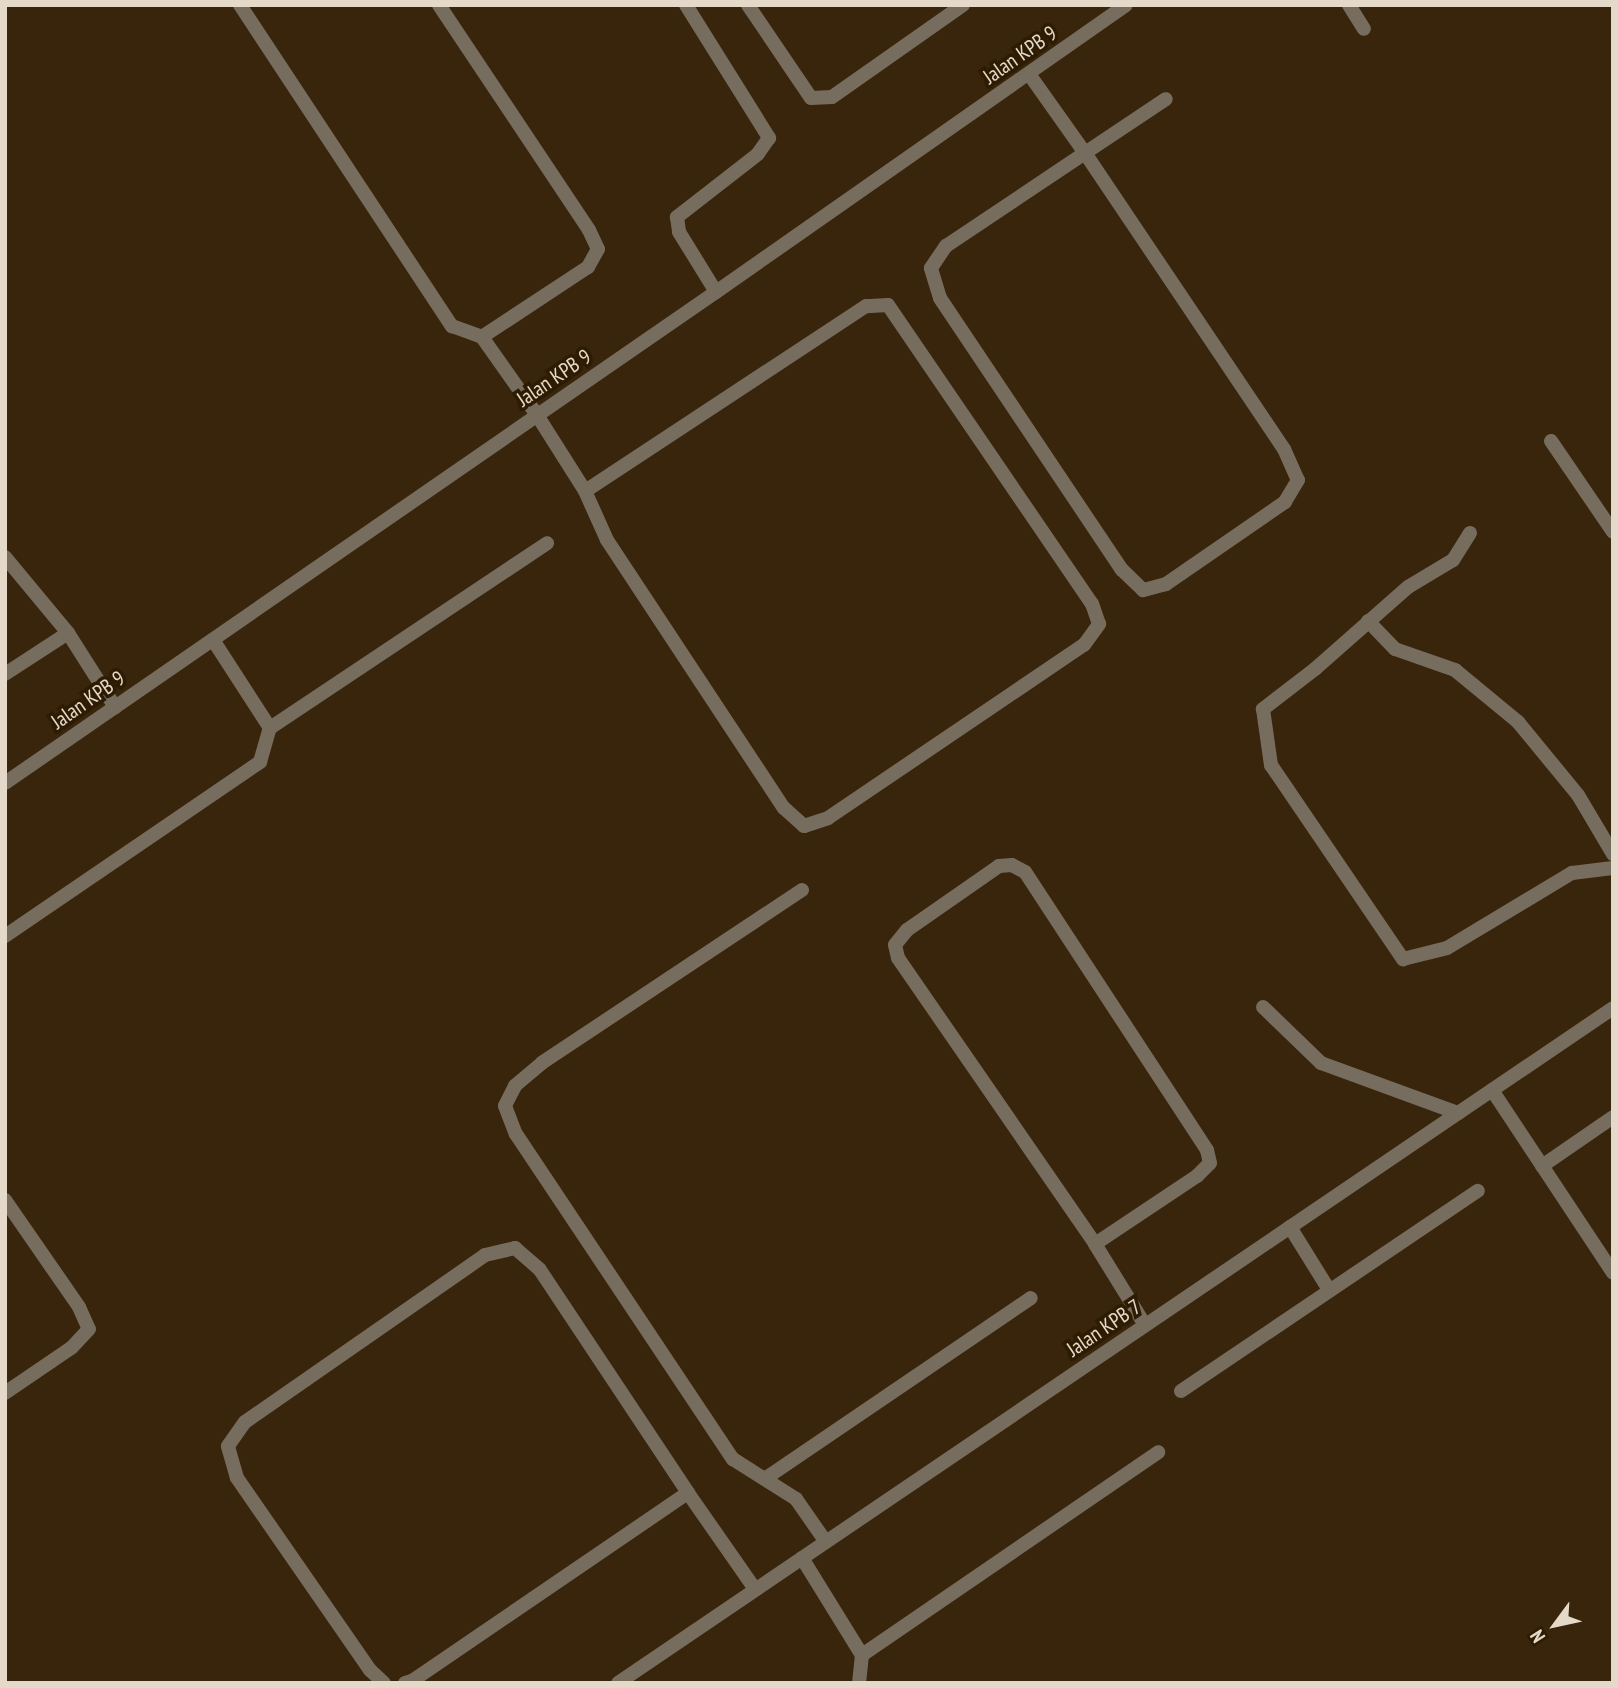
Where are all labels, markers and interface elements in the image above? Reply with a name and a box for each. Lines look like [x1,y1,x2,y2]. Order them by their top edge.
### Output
street label: Jalan KPB 9 [978,21,1062,89]
street label: Jalan KPB 9 [512,344,596,412]
street label: Jalan KPB 9 [46,666,130,734]
street label: Jalan KPB 7 [1062,1294,1146,1362]
north arrow [1520,1590,1590,1660]
text: N [1525,1626,1550,1647]

